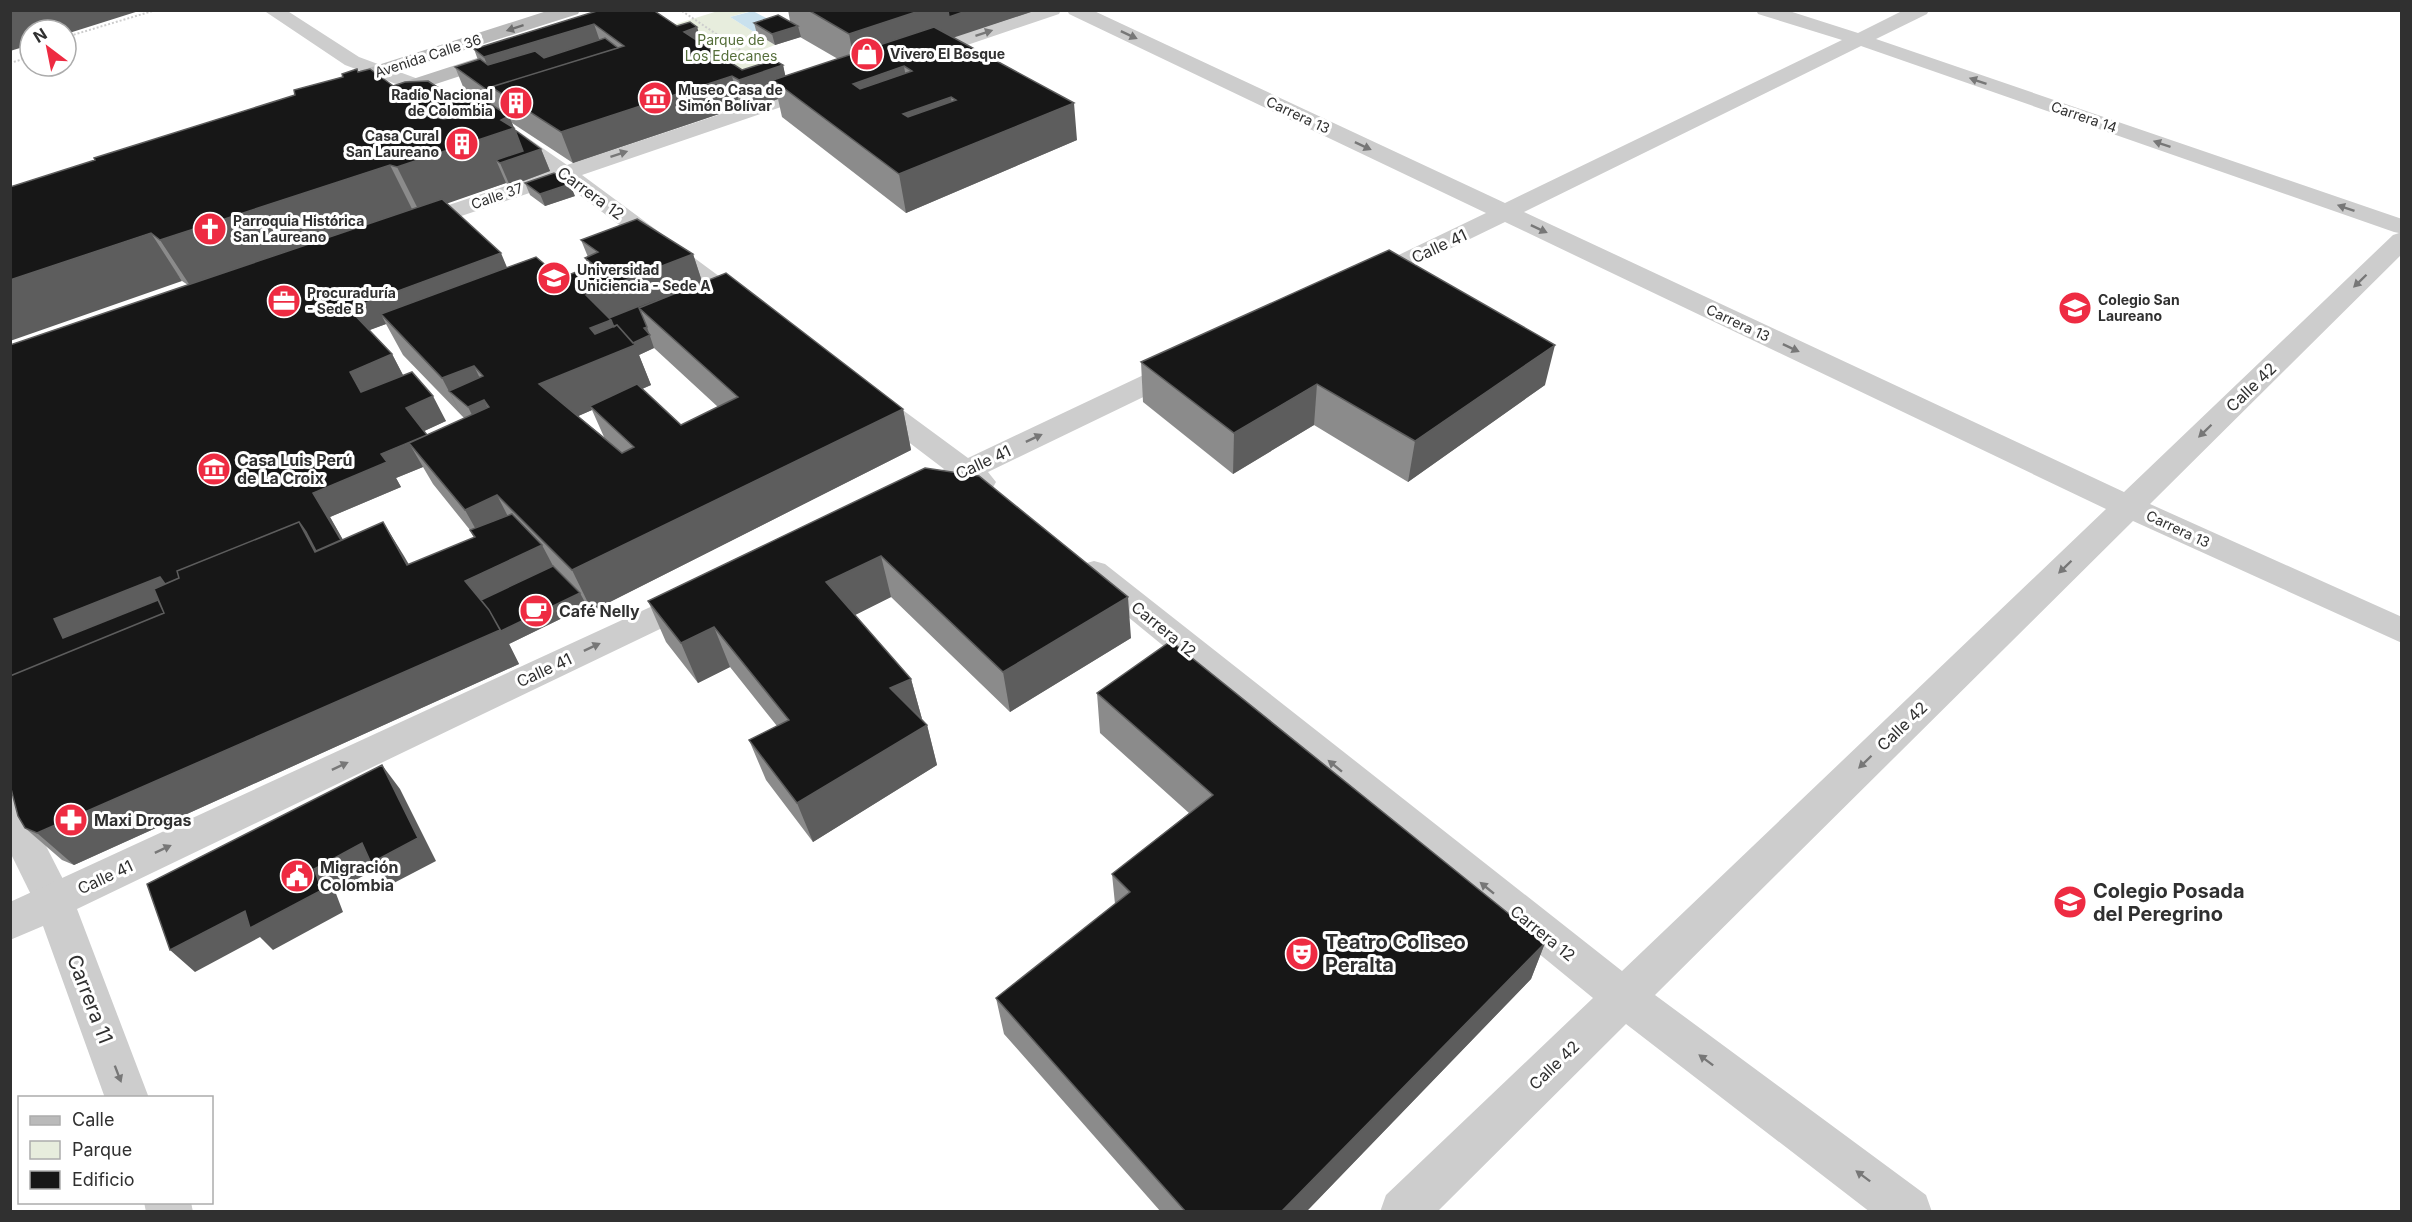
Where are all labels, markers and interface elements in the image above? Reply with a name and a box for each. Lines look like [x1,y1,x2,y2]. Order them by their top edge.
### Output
north arrow [18,18,78,78]
text: N [30,24,51,47]
one-way arrow [506,24,524,33]
one-way arrow [975,28,993,38]
street label: Avenida Calle 36 [373,30,483,81]
park label: Parque de Los Edecanes [685,31,777,64]
one-way arrow [1121,31,1138,40]
shop icon: Vivero El Bosque [849,36,885,72]
place label: Vivero El Bosque [890,45,1005,62]
one-way arrow [1969,75,1987,85]
museum icon: Museo Casa de Simón Bolívar [637,80,673,116]
place label: Museo Casa de Simón Bolívar [678,81,783,114]
building icon: Radio Nacional de Colombia [498,85,534,121]
place label: Radio Nacional de Colombia [391,86,493,119]
street label: Carrera 13 [1264,92,1333,137]
street label: Carrera 14 [2049,97,2119,136]
building icon: Casa Cural San Laureano [444,126,480,162]
place label: Casa Cural San Laureano [346,127,439,160]
one-way arrow [2153,139,2171,149]
one-way arrow [1354,141,1371,150]
one-way arrow [610,149,628,159]
street label: Carrera 12 [554,162,628,224]
street label: Calle 37 [469,179,525,212]
one-way arrow [2337,202,2355,212]
church icon: Parroquia Histórica San Laureano [192,211,228,247]
place label: Parroquia Histórica San Laureano [233,212,364,245]
one-way arrow [1530,224,1547,233]
street label: Calle 41 [1408,225,1470,267]
school or university icon: Universidad Uniciencia - Sede A [536,260,572,296]
place label: Universidad Uniciencia - Sede A [577,261,711,294]
one-way arrow [2352,274,2367,288]
office icon: Procuraduría - Sede B [266,283,302,319]
place label: Procuraduría - Sede B [307,284,396,317]
school or university icon: Colegio San Laureano [2057,290,2093,326]
place label: Colegio San Laureano [2098,291,2180,324]
street label: Carrera 13 [1704,300,1773,345]
one-way arrow [1783,343,1800,352]
street label: Calle 42 [2222,358,2280,416]
one-way arrow [2198,424,2212,438]
one-way arrow [1026,434,1043,443]
street label: Calle 41 [952,441,1014,483]
place label: Casa Luis Perú de La Croix [237,450,353,488]
museum icon: Casa Luis Perú de La Croix [196,451,232,487]
street label: Carrera 13 [2144,506,2213,551]
one-way arrow [2058,560,2072,574]
cafe icon: Café Nelly [518,593,554,629]
street label: Carrera 12 [1127,597,1201,661]
place label: Café Nelly [559,601,640,621]
one-way arrow [584,643,601,652]
street label: Calle 41 [513,649,575,691]
street label: Calle 42 [1873,697,1931,755]
one-way arrow [1857,755,1872,769]
one-way arrow [1327,760,1342,772]
one-way arrow [331,762,348,771]
pharmacy icon: Maxi Drogas [53,802,89,838]
place label: Maxi Drogas [94,810,191,830]
one-way arrow [155,845,172,854]
street label: Calle 41 [74,856,136,898]
place label: Migración Colombia [320,857,398,895]
public building icon: Migración Colombia [279,858,315,894]
place label: Colegio Posada del Peregrino [2093,879,2245,926]
one-way arrow [1479,881,1495,894]
school or university icon: Colegio Posada del Peregrino [2052,884,2088,920]
street label: Carrera 12 [1506,901,1580,965]
place label: Teatro Coliseo Peralta [1325,930,1466,977]
theatre icon: Teatro Coliseo Peralta [1284,936,1320,972]
street label: Carrera 11 [62,951,118,1047]
street label: Calle 42 [1525,1036,1583,1094]
one-way arrow [1699,1054,1714,1066]
one-way arrow [114,1065,124,1083]
legend [18,1096,213,1204]
text: Calle [72,1109,114,1130]
text: Parque [72,1139,132,1160]
text: Edificio [72,1169,135,1190]
one-way arrow [1855,1171,1870,1183]

